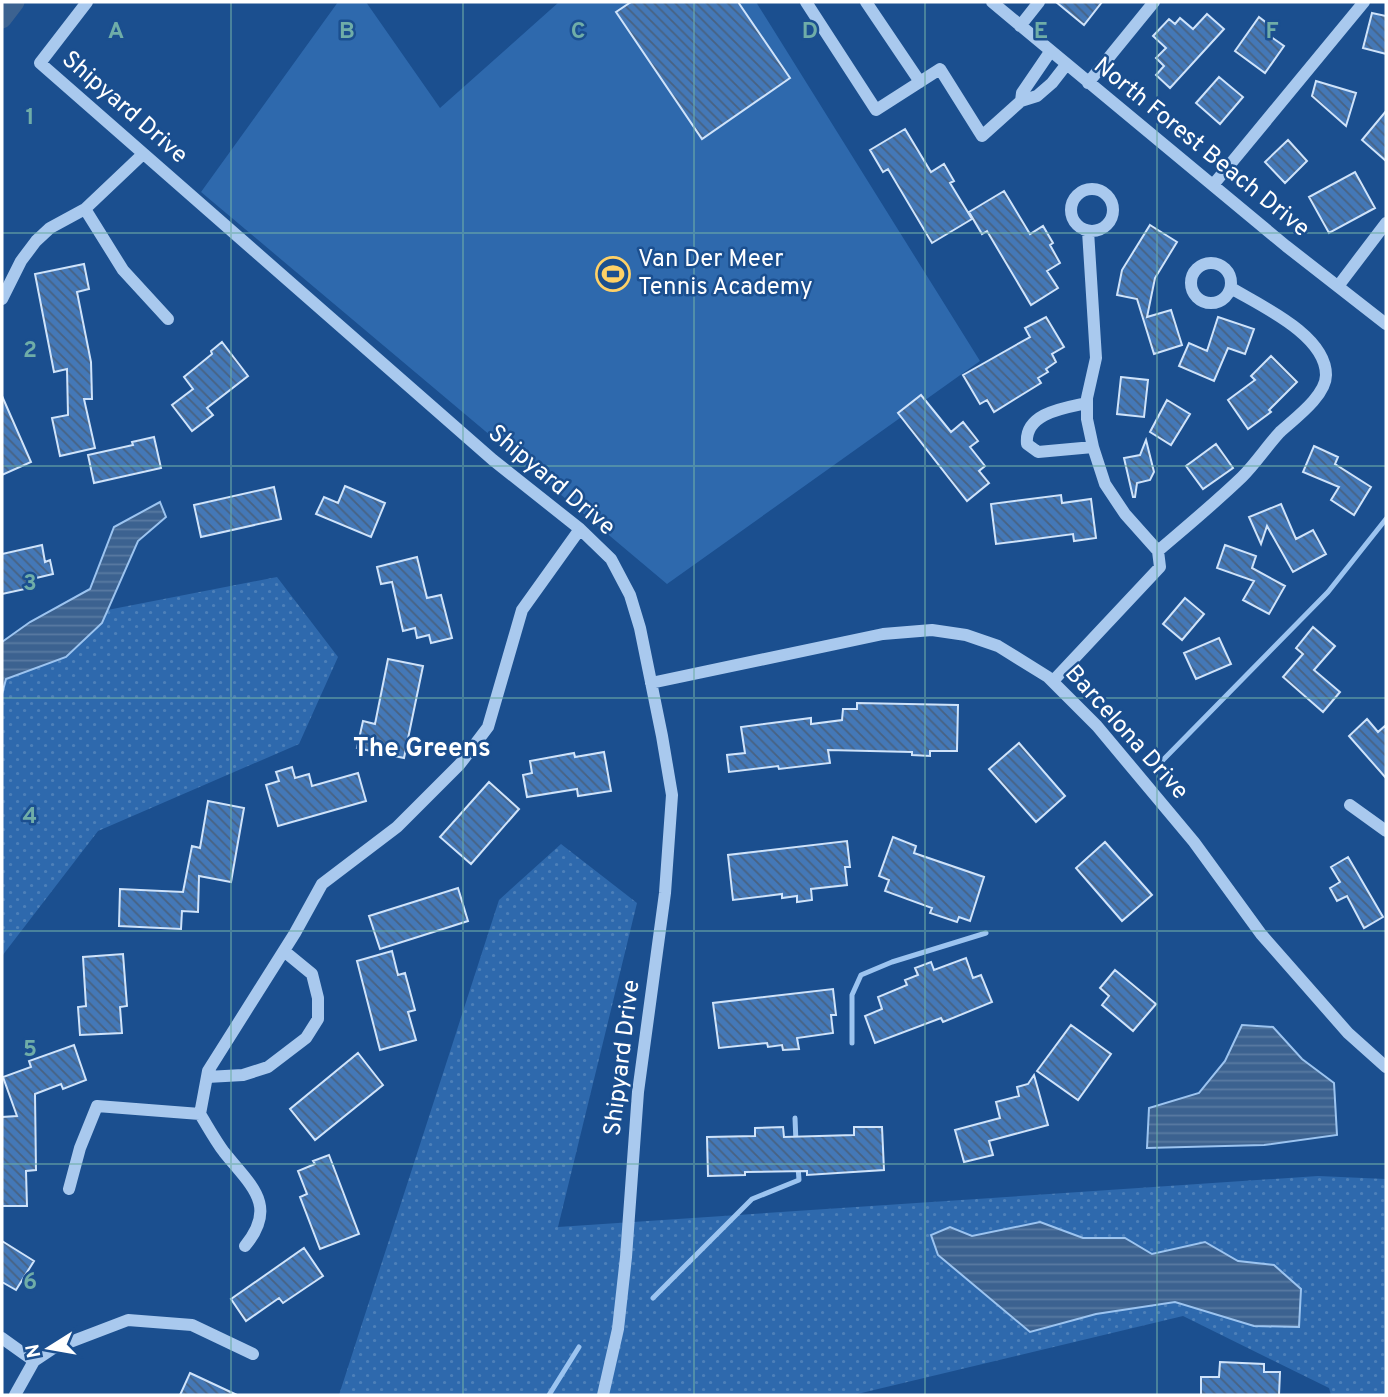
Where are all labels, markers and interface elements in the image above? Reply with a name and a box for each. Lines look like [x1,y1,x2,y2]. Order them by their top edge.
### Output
text: A [108,18,124,47]
text: B [339,18,355,47]
text: C [571,18,585,47]
text: D [802,18,818,47]
text: E [1034,18,1048,47]
text: F [1265,18,1279,47]
street label: Shipyard Drive [55,45,193,171]
street label: North Forest Beach Drive [1087,52,1315,244]
text: 1 [25,104,35,133]
place label: Van Der Meer Tennis Academy [638,245,813,303]
sports icon: Van Der Meer Tennis Academy [594,255,632,293]
text: 2 [23,337,37,366]
street label: Shipyard Drive [481,419,621,543]
text: 3 [23,570,37,599]
street label: Barcelona Drive [1058,659,1194,807]
district label: The Greens [353,733,491,766]
text: 4 [23,803,37,832]
street label: Shipyard Drive [599,978,647,1138]
text: 5 [23,1036,37,1065]
text: 6 [23,1269,37,1298]
north arrow [14,1313,84,1383]
text: N [21,1342,47,1360]

